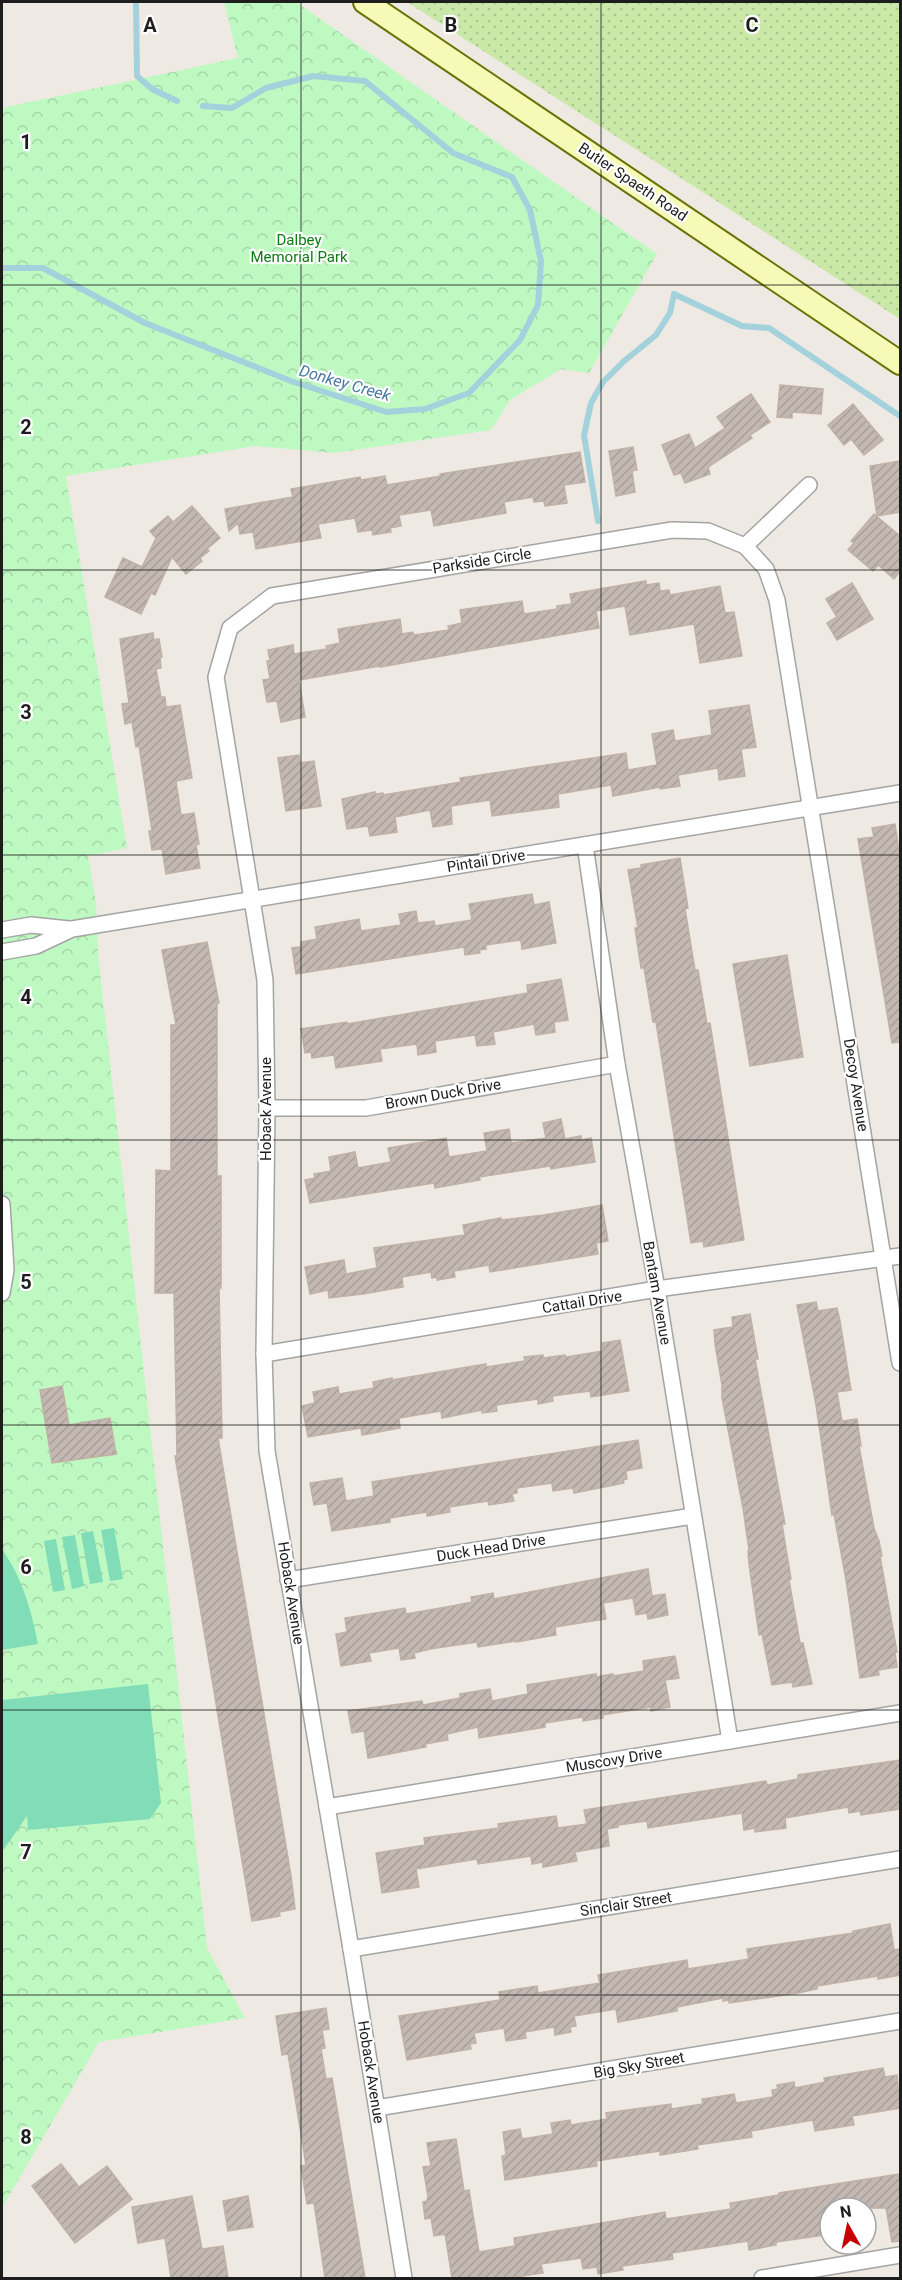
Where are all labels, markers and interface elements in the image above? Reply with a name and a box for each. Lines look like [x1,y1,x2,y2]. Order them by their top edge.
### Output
text: A [143,13,157,37]
text: B [445,13,457,37]
text: C [745,13,759,37]
text: 1 [20,130,32,154]
street label: Butler Spaeth Road [575,139,691,225]
park label: Dalbey Memorial Park [250,231,348,266]
water label: Donkey Creek [297,361,394,405]
text: 2 [20,415,32,439]
street label: Parkside Circle [431,544,533,578]
text: 3 [20,700,32,724]
street label: Pintail Drive [445,846,527,876]
text: 4 [20,985,32,1009]
street label: Decoy Avenue [840,1037,872,1133]
street label: Hoback Avenue [257,1057,275,1161]
street label: Brown Duck Drive [384,1075,502,1113]
street label: Bantam Avenue [639,1240,675,1346]
text: 5 [20,1270,32,1294]
street label: Cattail Drive [541,1287,623,1317]
street label: Duck Head Drive [435,1531,547,1565]
street label: Hoback Avenue [274,1540,308,1646]
text: 6 [20,1555,32,1579]
street label: Muscovy Drive [565,1744,663,1776]
text: 7 [20,1840,32,1864]
street label: Sinclair Street [579,1888,673,1920]
street label: Hoback Avenue [354,2019,388,2125]
street label: Big Sky Street [592,2048,686,2082]
text: 8 [20,2125,32,2149]
north arrow [818,2196,878,2256]
text: N [839,2201,853,2222]

